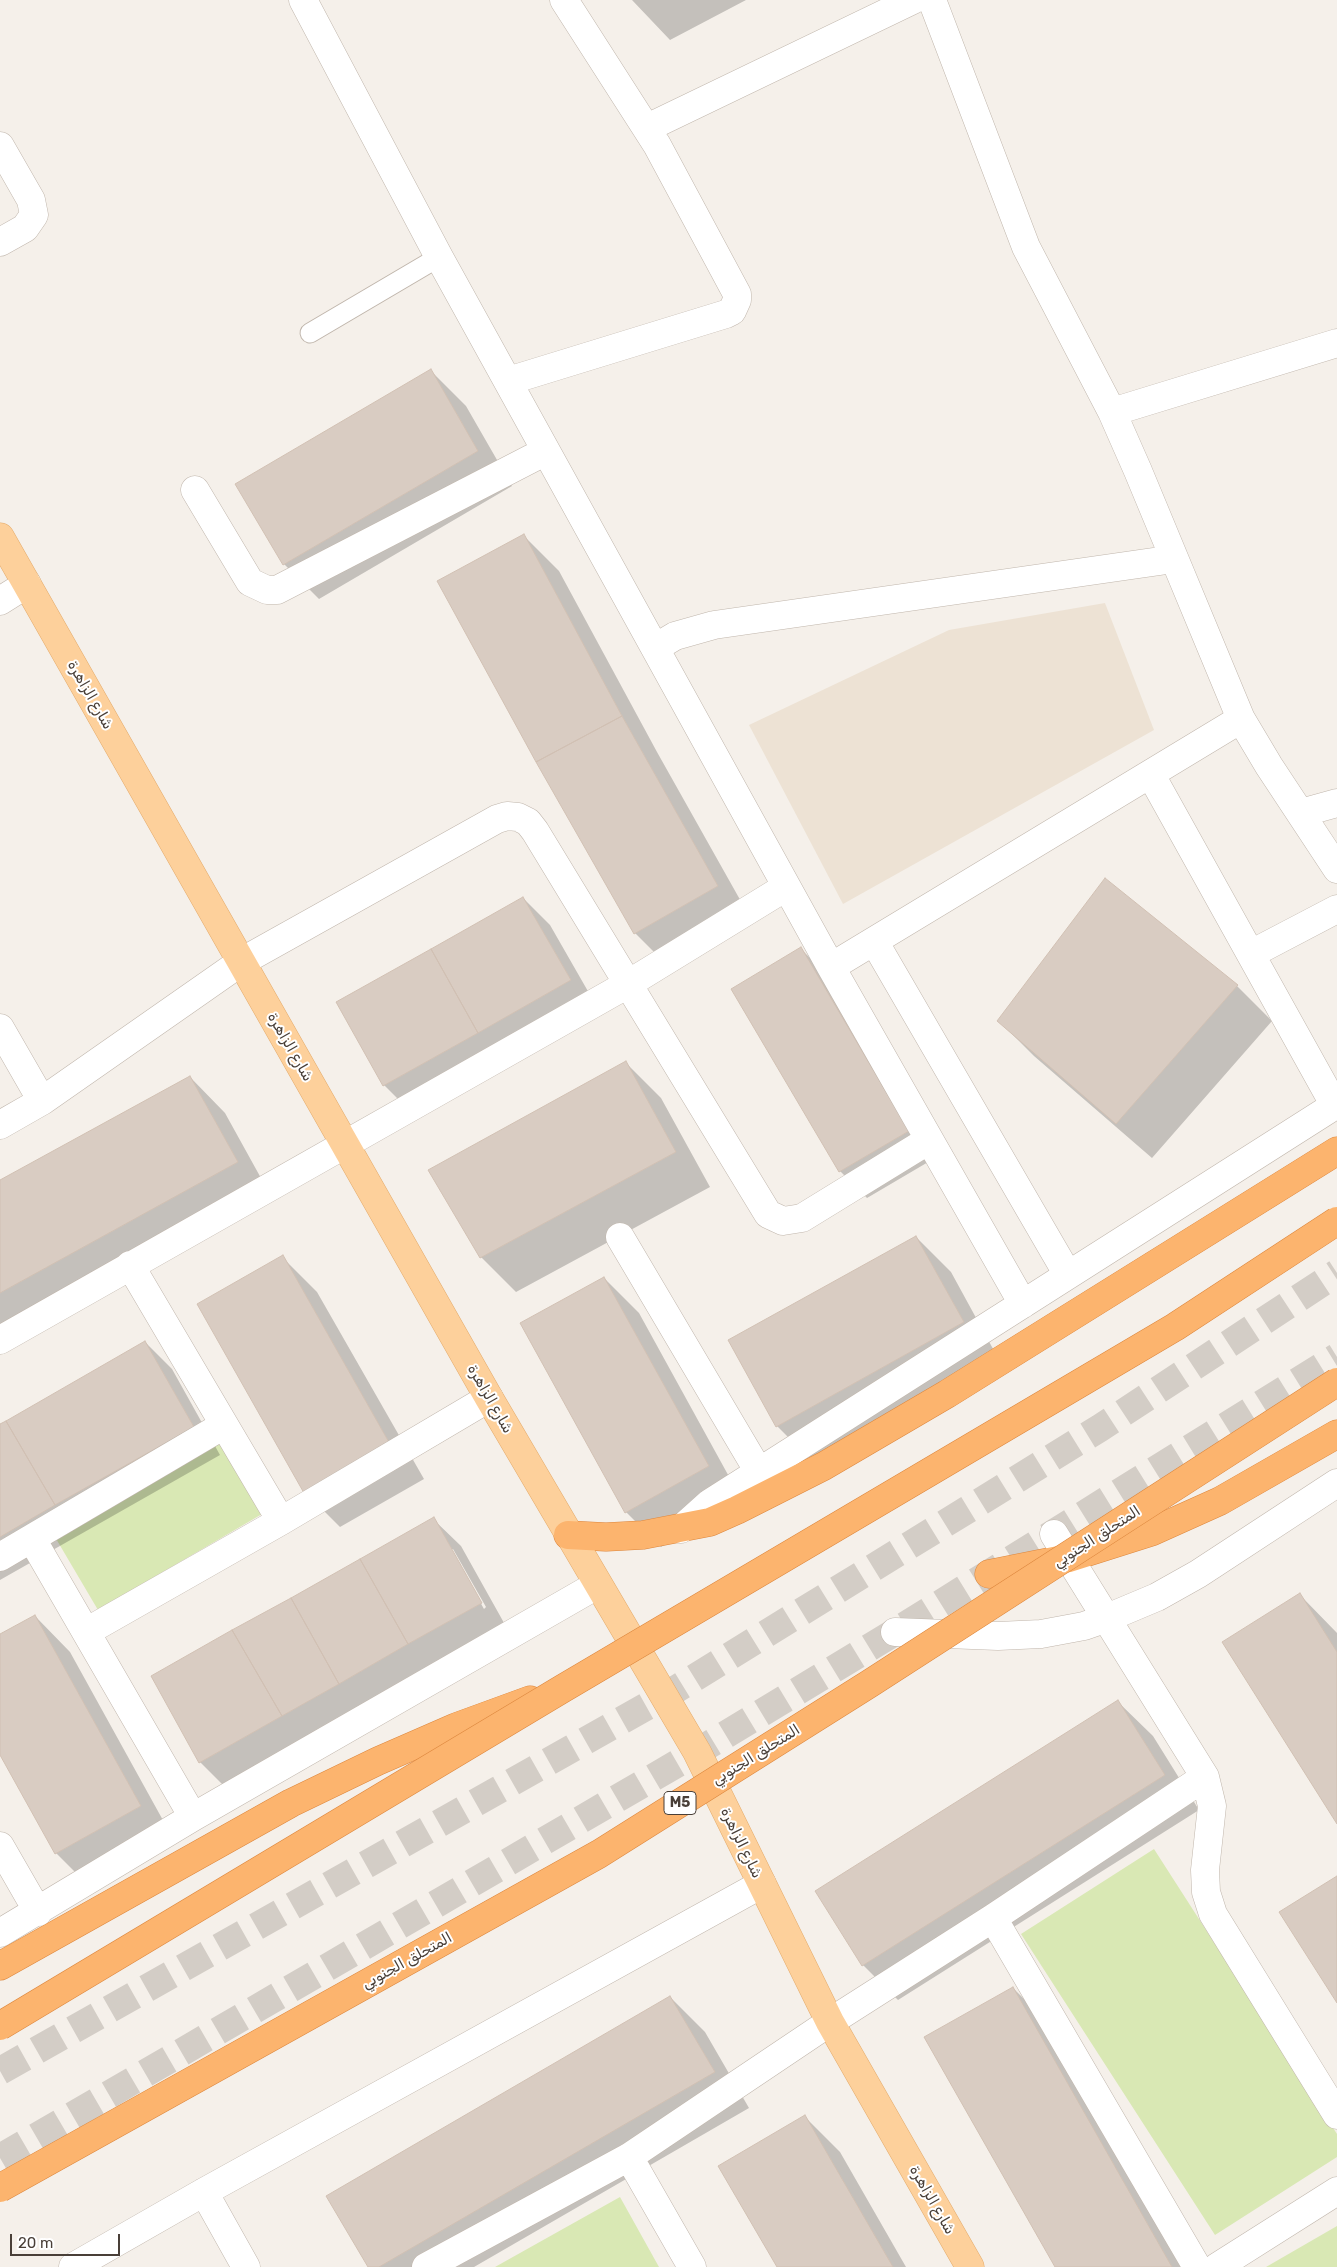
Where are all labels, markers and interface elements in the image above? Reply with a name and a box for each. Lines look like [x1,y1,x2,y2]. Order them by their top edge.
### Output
street label: شارع الزاهرة [63,657,117,733]
street label: شارع الزاهرة [263,1009,317,1085]
street label: شارع الزاهرة [463,1361,517,1437]
street label: المتحلق الجنوبي [1050,1502,1144,1572]
street label: المتحلق الجنوبي [709,1721,803,1789]
road number: M5 [664,1792,696,1815]
street label: شارع الزاهرة [716,1805,766,1881]
street label: المتحلق الجنوبي [359,1929,455,1993]
street label: شارع الزاهرة [905,2162,959,2238]
scale bar [12,2224,122,2256]
text: 20 m [18,2234,53,2252]

